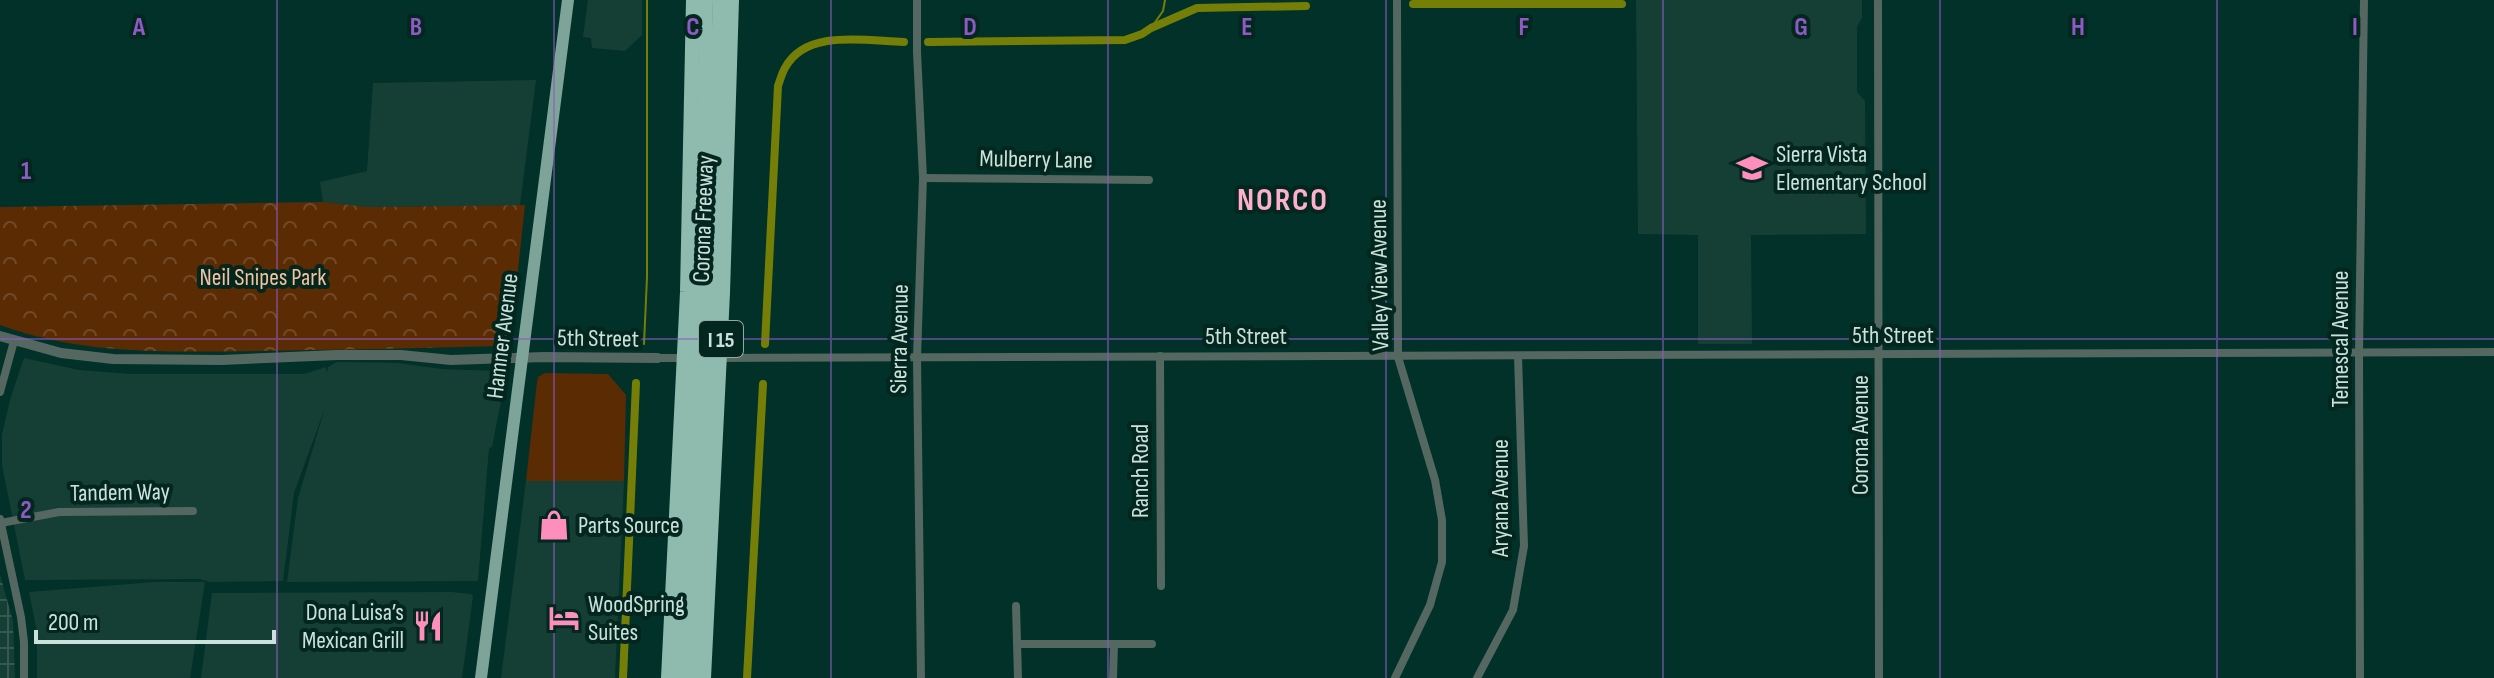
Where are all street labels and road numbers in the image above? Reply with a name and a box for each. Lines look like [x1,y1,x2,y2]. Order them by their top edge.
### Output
street label: Mulberry Lane [979,144,1093,175]
street label: Corona Freeway [687,155,720,283]
street label: Valley View Avenue [1364,199,1395,351]
street label: Temescal Avenue [2326,271,2355,407]
street label: Hamner Avenue [480,272,525,400]
street label: Sierra Avenue [884,284,915,394]
road number: I 15 [699,321,743,357]
street label: 5th Street [1852,321,1934,350]
street label: 5th Street [1205,322,1287,351]
street label: 5th Street [557,323,639,354]
street label: Corona Avenue [1846,375,1875,495]
street label: Ranch Road [1126,424,1155,518]
street label: Aryana Avenue [1486,439,1515,558]
street label: Tandem Way [70,477,170,508]

